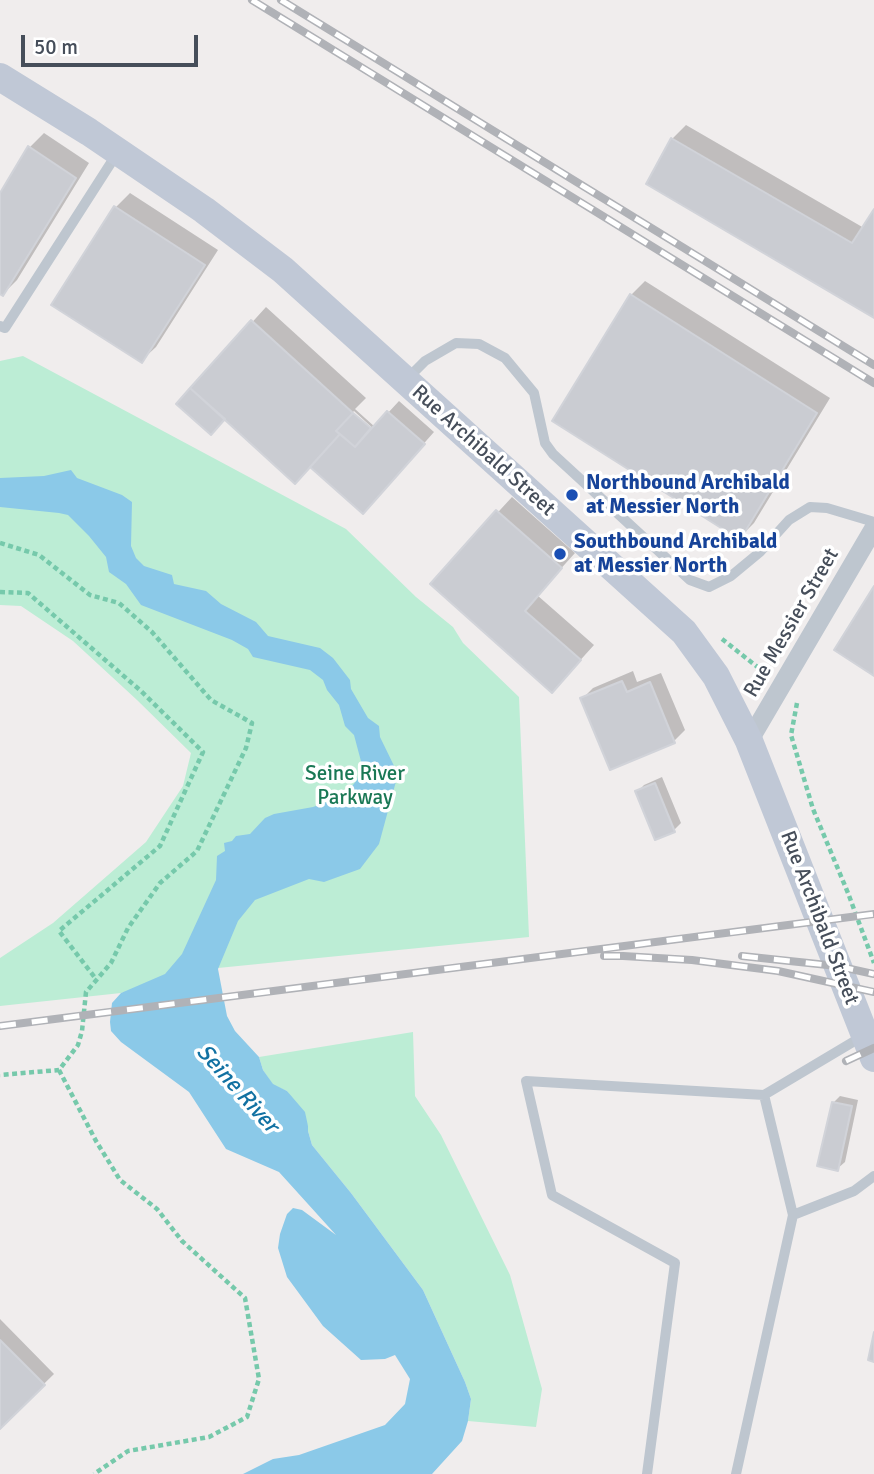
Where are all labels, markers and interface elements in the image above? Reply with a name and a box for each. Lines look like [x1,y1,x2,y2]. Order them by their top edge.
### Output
scale bar [24,21,201,65]
text: 50 m [34,34,78,60]
street label: Rue Archibald Street [406,380,560,522]
place label: Northbound Archibald at Messier North [586,470,790,520]
marker: Northbound Archibald at Messier North [564,487,580,503]
place label: Southbound Archibald at Messier North [574,529,777,579]
street label: Rue Messier Street [739,544,845,702]
marker: Southbound Archibald at Messier North [552,546,568,562]
park label: Seine River Parkway [305,761,405,811]
street label: Rue Archibald Street [774,828,864,1008]
water label: Seine River [190,1039,284,1139]

